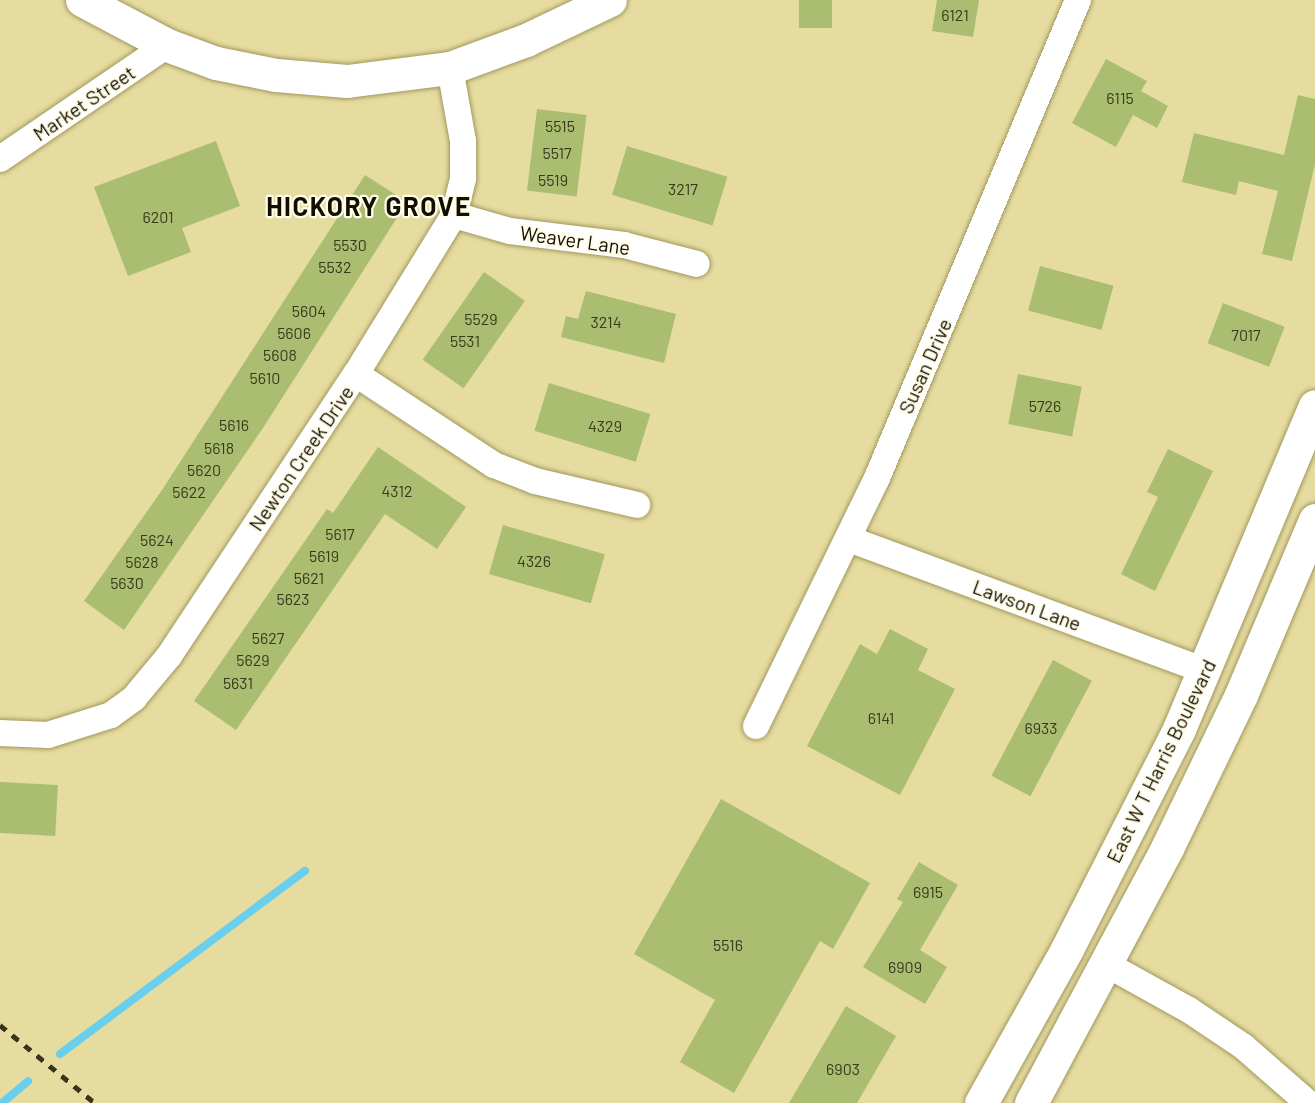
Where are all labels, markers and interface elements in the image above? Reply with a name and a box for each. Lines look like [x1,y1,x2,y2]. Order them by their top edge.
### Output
house number: 6121 [941,5,969,25]
street label: Market Street [28,60,140,146]
house number: 6115 [1106,88,1134,108]
house number: 5515 [545,116,575,136]
house number: 5517 [542,143,572,163]
house number: 5519 [538,170,568,190]
house number: 3217 [668,179,698,199]
district label: HICKORY GROVE [266,190,472,222]
house number: 6201 [142,207,174,227]
street label: Weaver Lane [518,220,632,260]
house number: 5530 [333,235,367,255]
house number: 5532 [318,257,352,277]
house number: 5604 [292,301,326,321]
house number: 5529 [464,309,498,329]
house number: 3214 [590,312,622,332]
street label: Susan Drive [893,315,957,417]
house number: 5606 [277,323,311,343]
house number: 7017 [1231,325,1261,345]
house number: 5531 [450,331,480,351]
house number: 5608 [263,345,297,365]
house number: 5610 [250,368,280,388]
street label: Newton Creek Drive [243,381,359,535]
house number: 5726 [1029,396,1061,416]
house number: 5616 [219,415,249,435]
house number: 4329 [588,416,622,436]
house number: 5618 [204,438,234,458]
house number: 5620 [187,460,221,480]
house number: 4312 [381,481,413,501]
house number: 5622 [172,482,206,502]
house number: 5617 [325,524,355,544]
house number: 5624 [140,530,174,550]
house number: 5619 [309,546,339,566]
house number: 4326 [517,551,551,571]
house number: 5628 [125,552,159,572]
house number: 5621 [294,568,324,588]
house number: 5630 [110,573,144,593]
street label: Lawson Lane [970,574,1084,636]
house number: 5623 [276,589,310,609]
house number: 5627 [252,628,284,648]
house number: 5629 [236,650,270,670]
street label: East W T Harris Boulevard [1101,655,1221,867]
house number: 5631 [223,673,253,693]
house number: 6141 [868,708,894,728]
house number: 6933 [1024,718,1058,738]
house number: 6915 [913,882,943,902]
house number: 5516 [713,935,743,955]
house number: 6909 [888,957,922,977]
house number: 6903 [826,1059,860,1079]

